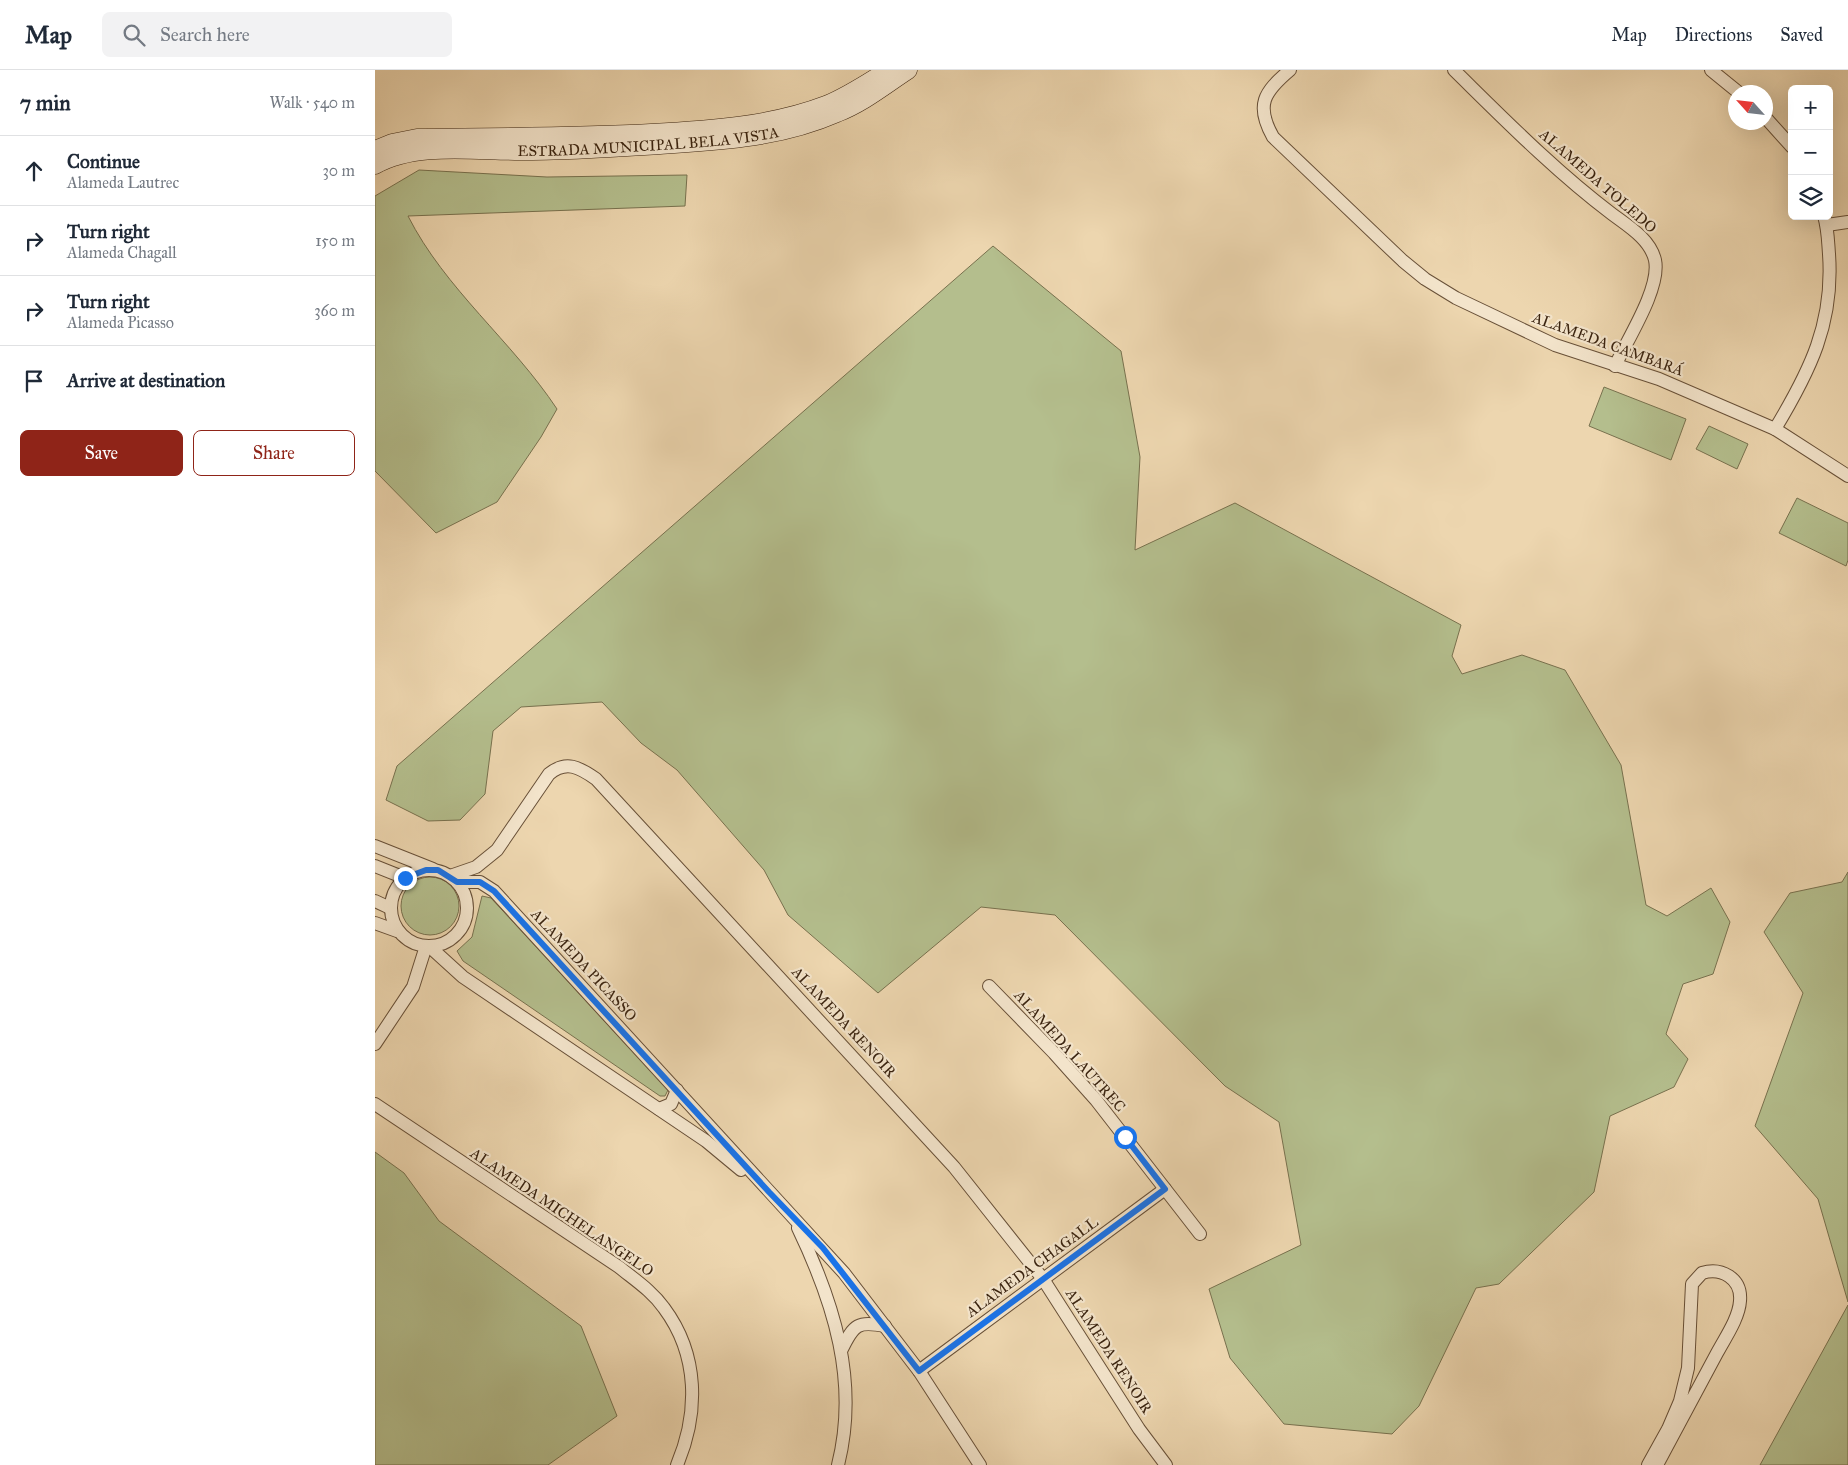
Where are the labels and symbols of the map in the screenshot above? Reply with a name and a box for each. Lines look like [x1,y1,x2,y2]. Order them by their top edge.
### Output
north arrow [1728,85,1773,130]
street label: ESTRADA MUNICIPAL BELA VISTA [518,123,780,160]
street label: ALAMEDA TOLEDO [1535,125,1660,237]
street label: ALAMEDA CAMBARÁ [1529,307,1686,380]
route end [394,867,417,890]
street label: ALAMEDA PICASSO [527,904,641,1025]
street label: ALAMEDA RENOIR [787,962,900,1081]
street label: ALAMEDA LAUTREC [1010,986,1129,1116]
route start [1114,1126,1137,1149]
street label: ALAMEDA MICHELANGELO [466,1143,657,1280]
street label: ALAMEDA CHAGALL [962,1213,1102,1322]
street label: ALAMEDA RENOIR [1061,1284,1156,1417]

